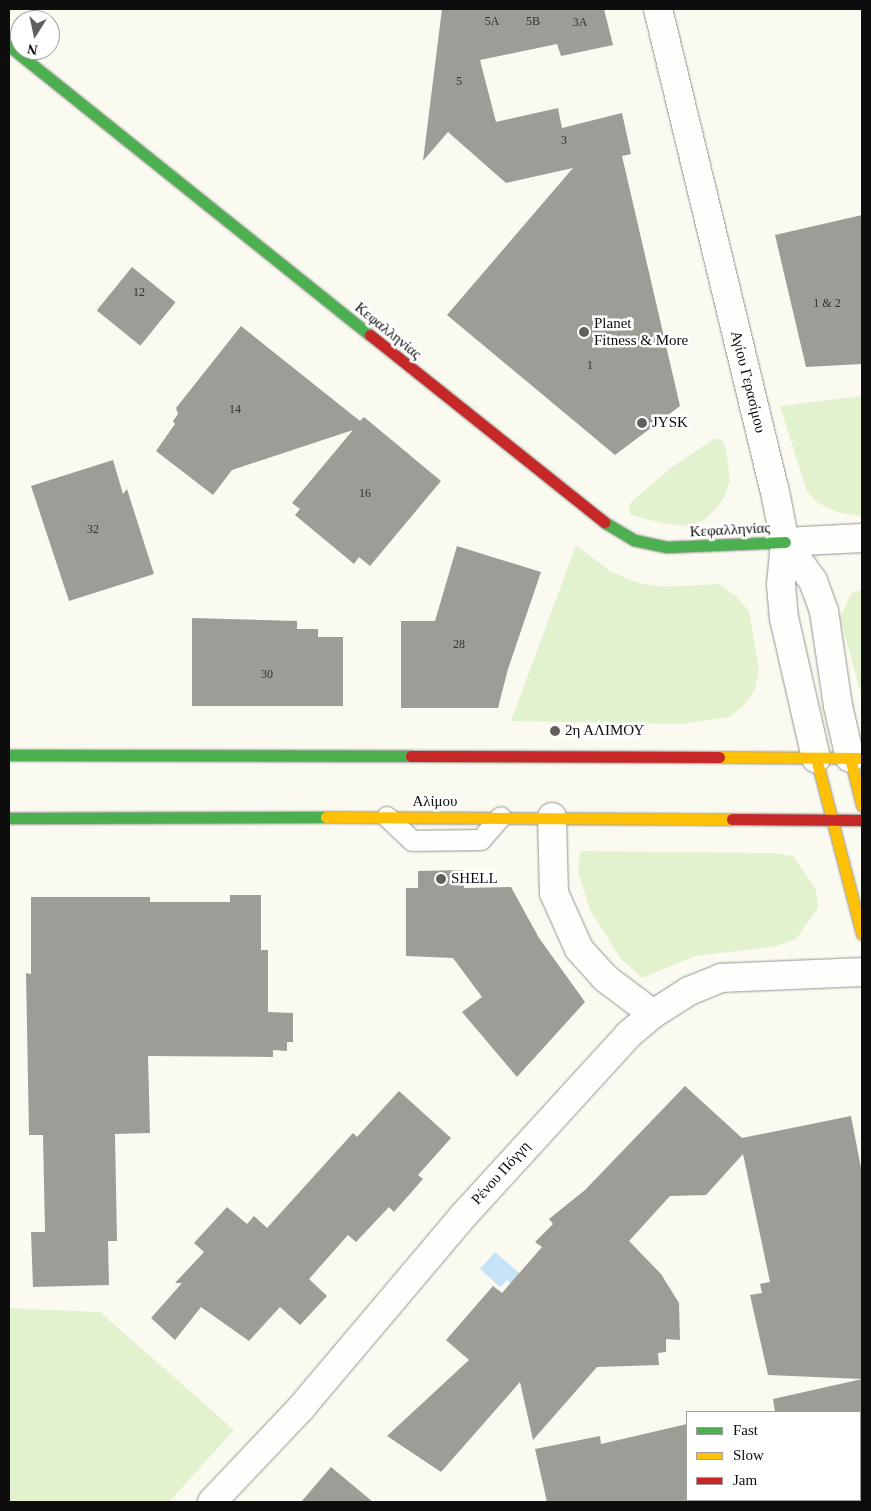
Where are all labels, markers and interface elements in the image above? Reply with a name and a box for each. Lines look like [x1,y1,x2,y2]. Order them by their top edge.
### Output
north arrow [10,10,60,60]
house number: 5A [485,15,499,29]
house number: 5B [526,15,540,29]
house number: 3Α [573,16,587,30]
text: N [26,41,39,58]
house number: 5 [456,75,462,89]
house number: 3 [561,134,567,148]
house number: 12 [133,286,145,300]
house number: 1 & 2 [813,297,841,311]
street label: Κεφαλληνίας [351,299,425,363]
place label: Planet Fitness & More [594,314,688,349]
marker: Planet Fitness & More [578,326,590,338]
street label: Αγίου Γερασίμου [727,329,769,435]
house number: 1 [587,359,593,373]
house number: 14 [229,403,241,417]
place label: JYSK [652,414,688,432]
marker: JYSK [636,417,648,429]
house number: 16 [359,487,371,501]
street label: Κεφαλληνίας [689,519,771,541]
house number: 32 [87,523,99,537]
house number: 28 [453,638,465,652]
house number: 30 [261,668,273,682]
place label: 2η ΑΛΙΜΟΥ [565,722,645,740]
marker: 2η ΑΛΙΜΟΥ [549,725,561,737]
street label: Αλίμου [412,793,458,811]
place label: SHELL [451,870,498,888]
marker: SHELL [435,873,447,885]
street label: Ρένου Πόγγη [468,1137,534,1209]
legend [686,1411,861,1501]
text: Fast [733,1422,758,1438]
text: Slow [733,1447,764,1463]
text: Jam [733,1472,757,1488]

